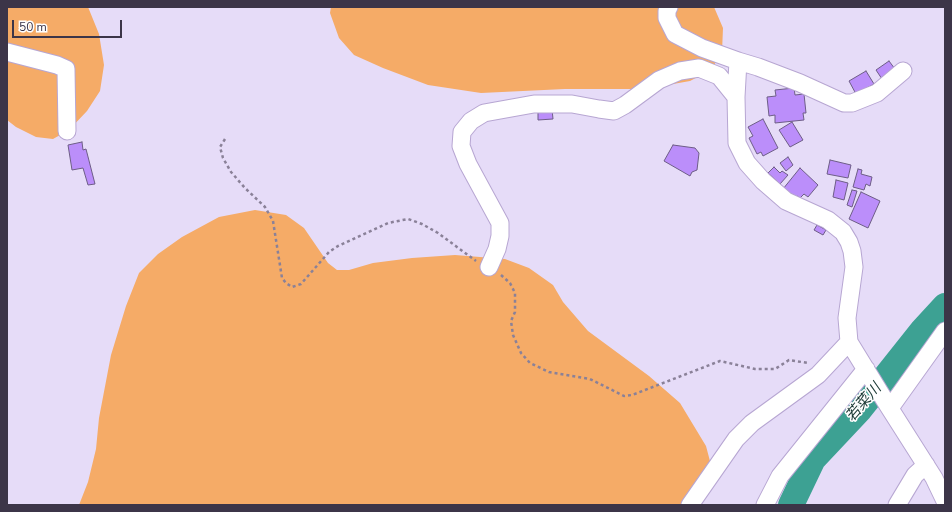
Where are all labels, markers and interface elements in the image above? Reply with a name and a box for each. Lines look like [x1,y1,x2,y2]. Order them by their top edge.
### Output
scale bar [14,12,124,38]
text: 50 m [19,19,47,35]
water label: 若菜川 [842,380,886,426]

